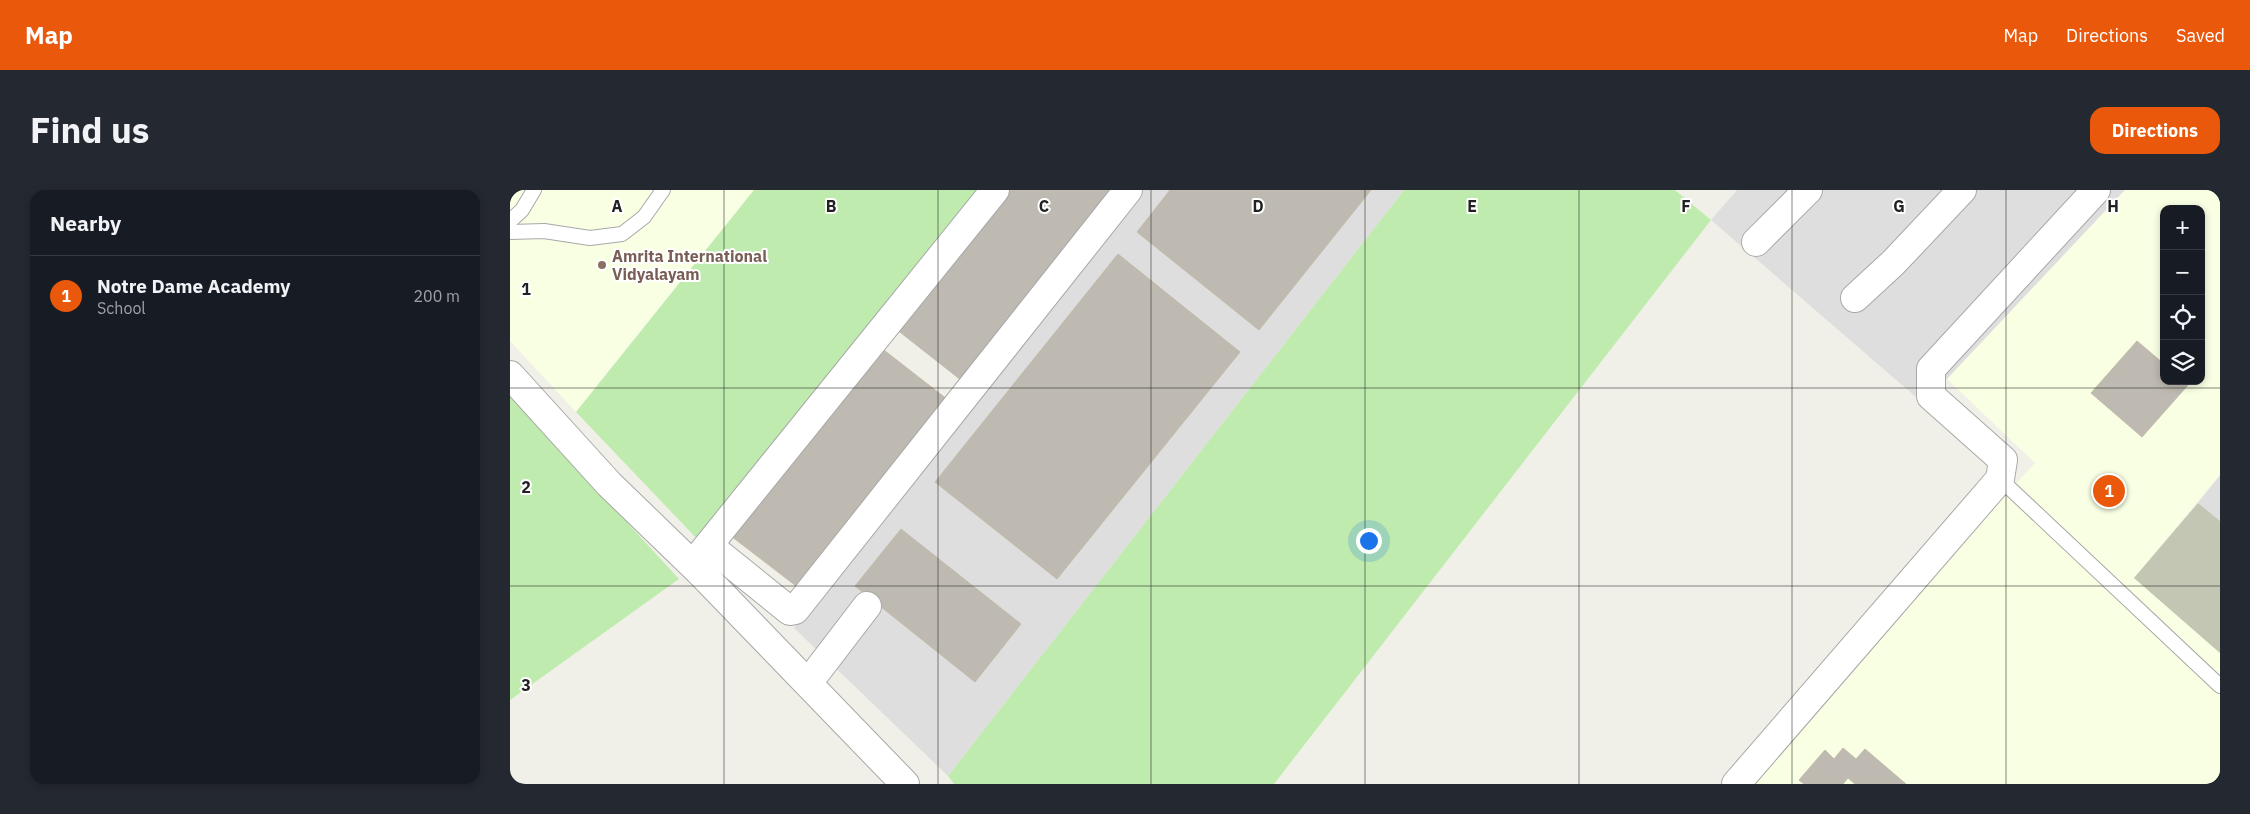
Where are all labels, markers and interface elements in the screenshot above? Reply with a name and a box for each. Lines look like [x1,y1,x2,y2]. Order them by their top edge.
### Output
text: Map [25,19,73,51]
text: Map [2003,24,2038,47]
text: Directions [2066,24,2148,47]
text: Saved [2176,24,2225,47]
text: Find us [30,107,149,153]
button: Directions [2090,107,2220,154]
text: A [612,196,623,216]
text: B [826,196,837,216]
text: C [1039,196,1049,216]
text: D [1252,196,1264,216]
text: E [1467,196,1477,216]
text: F [1681,196,1691,216]
text: G [1893,196,1905,216]
text: H [2107,196,2119,216]
map controls [2160,205,2205,385]
button: + [2160,205,2205,250]
text: Nearby [50,209,121,237]
place label: Amrita International Vidyalayam [612,246,767,284]
button: − [2160,250,2205,295]
marker: Amrita International Vidyalayam [596,259,608,271]
text: Notre Dame Academy [97,274,290,298]
text: 1 [521,279,531,299]
text: 1 [61,286,71,306]
text: 200 m [413,286,460,306]
button: locate [2160,295,2205,340]
text: School [97,298,146,318]
button: layers [2160,340,2205,385]
pin: 1 [2093,472,2125,510]
text: 2 [521,477,531,497]
your location [1356,528,1382,554]
text: 3 [521,675,531,695]

